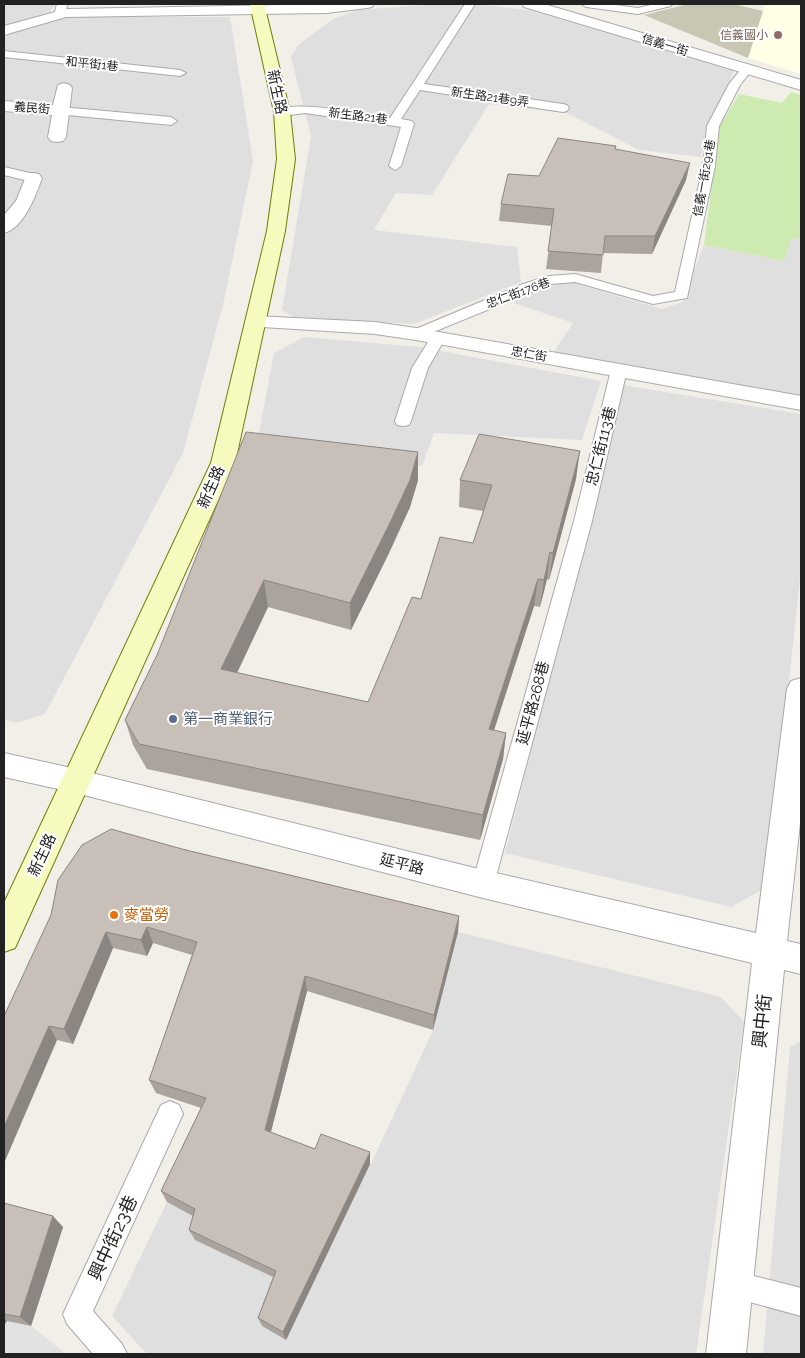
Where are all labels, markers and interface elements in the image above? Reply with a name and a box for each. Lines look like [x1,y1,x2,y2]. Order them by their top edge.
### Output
place label: 信義國小 [720,28,768,42]
marker: 信義國小 [772,29,784,41]
street label: 信義一街 [640,31,690,59]
street label: 和平街1巷 [65,54,119,74]
street label: 新生路 [264,68,290,116]
street label: 新生路21巷9弄 [450,85,530,109]
street label: 義民街 [13,99,51,117]
street label: 新生路21巷 [328,105,388,127]
street label: 信義一街291巷 [690,138,718,218]
street label: 忠仁街176巷 [484,275,552,311]
street label: 忠仁街 [510,344,548,364]
street label: 忠仁街113巷 [582,405,620,487]
street label: 新生路 [194,463,228,511]
street label: 延平路268巷 [513,659,553,747]
place label: 第一商業銀行 [183,710,273,728]
marker: 第一商業銀行 [167,713,179,725]
street label: 新生路 [24,831,60,879]
street label: 延平路 [378,850,426,878]
place label: 麥當勞 [124,906,169,924]
marker: 麥當勞 [108,909,120,921]
street label: 興中街 [748,993,775,1049]
street label: 興中街23巷 [84,1192,141,1283]

